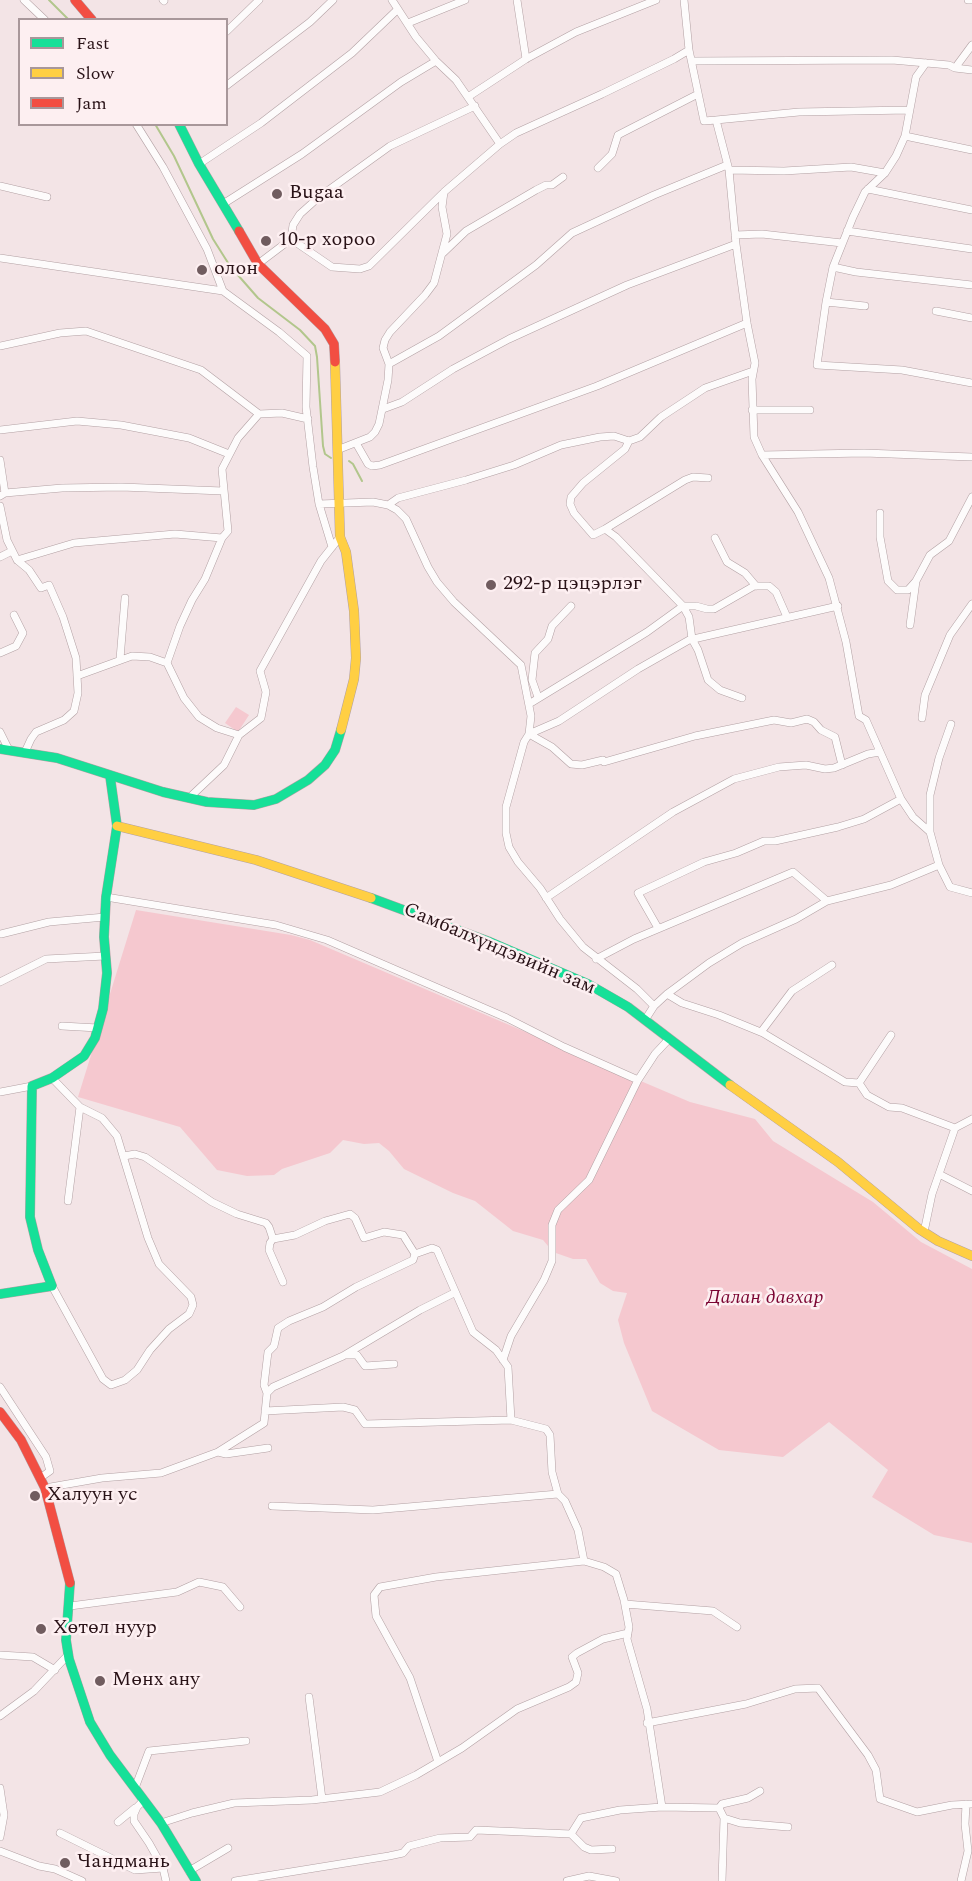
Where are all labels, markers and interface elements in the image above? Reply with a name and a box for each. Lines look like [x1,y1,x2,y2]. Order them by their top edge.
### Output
legend [18,18,228,126]
text: Fast [76,30,109,57]
text: Slow [76,60,114,87]
text: Jam [76,90,107,117]
place label: Bugaa [289,182,344,206]
marker: Bugaa [270,187,284,201]
place label: 10-р хороо [278,229,375,253]
marker: 10-р хороо [259,234,273,248]
place label: олон [214,258,258,282]
marker: олон [195,263,209,277]
place label: 292-р цэцэрлэг [503,573,642,597]
marker: 292-р цэцэрлэг [484,578,498,592]
street label: Самбалхүндэвийн зам [399,899,599,1001]
park label: Далан давхар [706,1287,824,1311]
place label: Халуун ус [47,1484,138,1508]
marker: Халуун ус [28,1489,42,1503]
place label: Хөтөл нуур [53,1617,157,1641]
marker: Хөтөл нуур [34,1622,48,1636]
place label: Мөнх ану [112,1669,200,1693]
marker: Мөнх ану [93,1674,107,1688]
place label: Чандмань [77,1851,170,1875]
marker: Чандмань [58,1856,72,1870]

